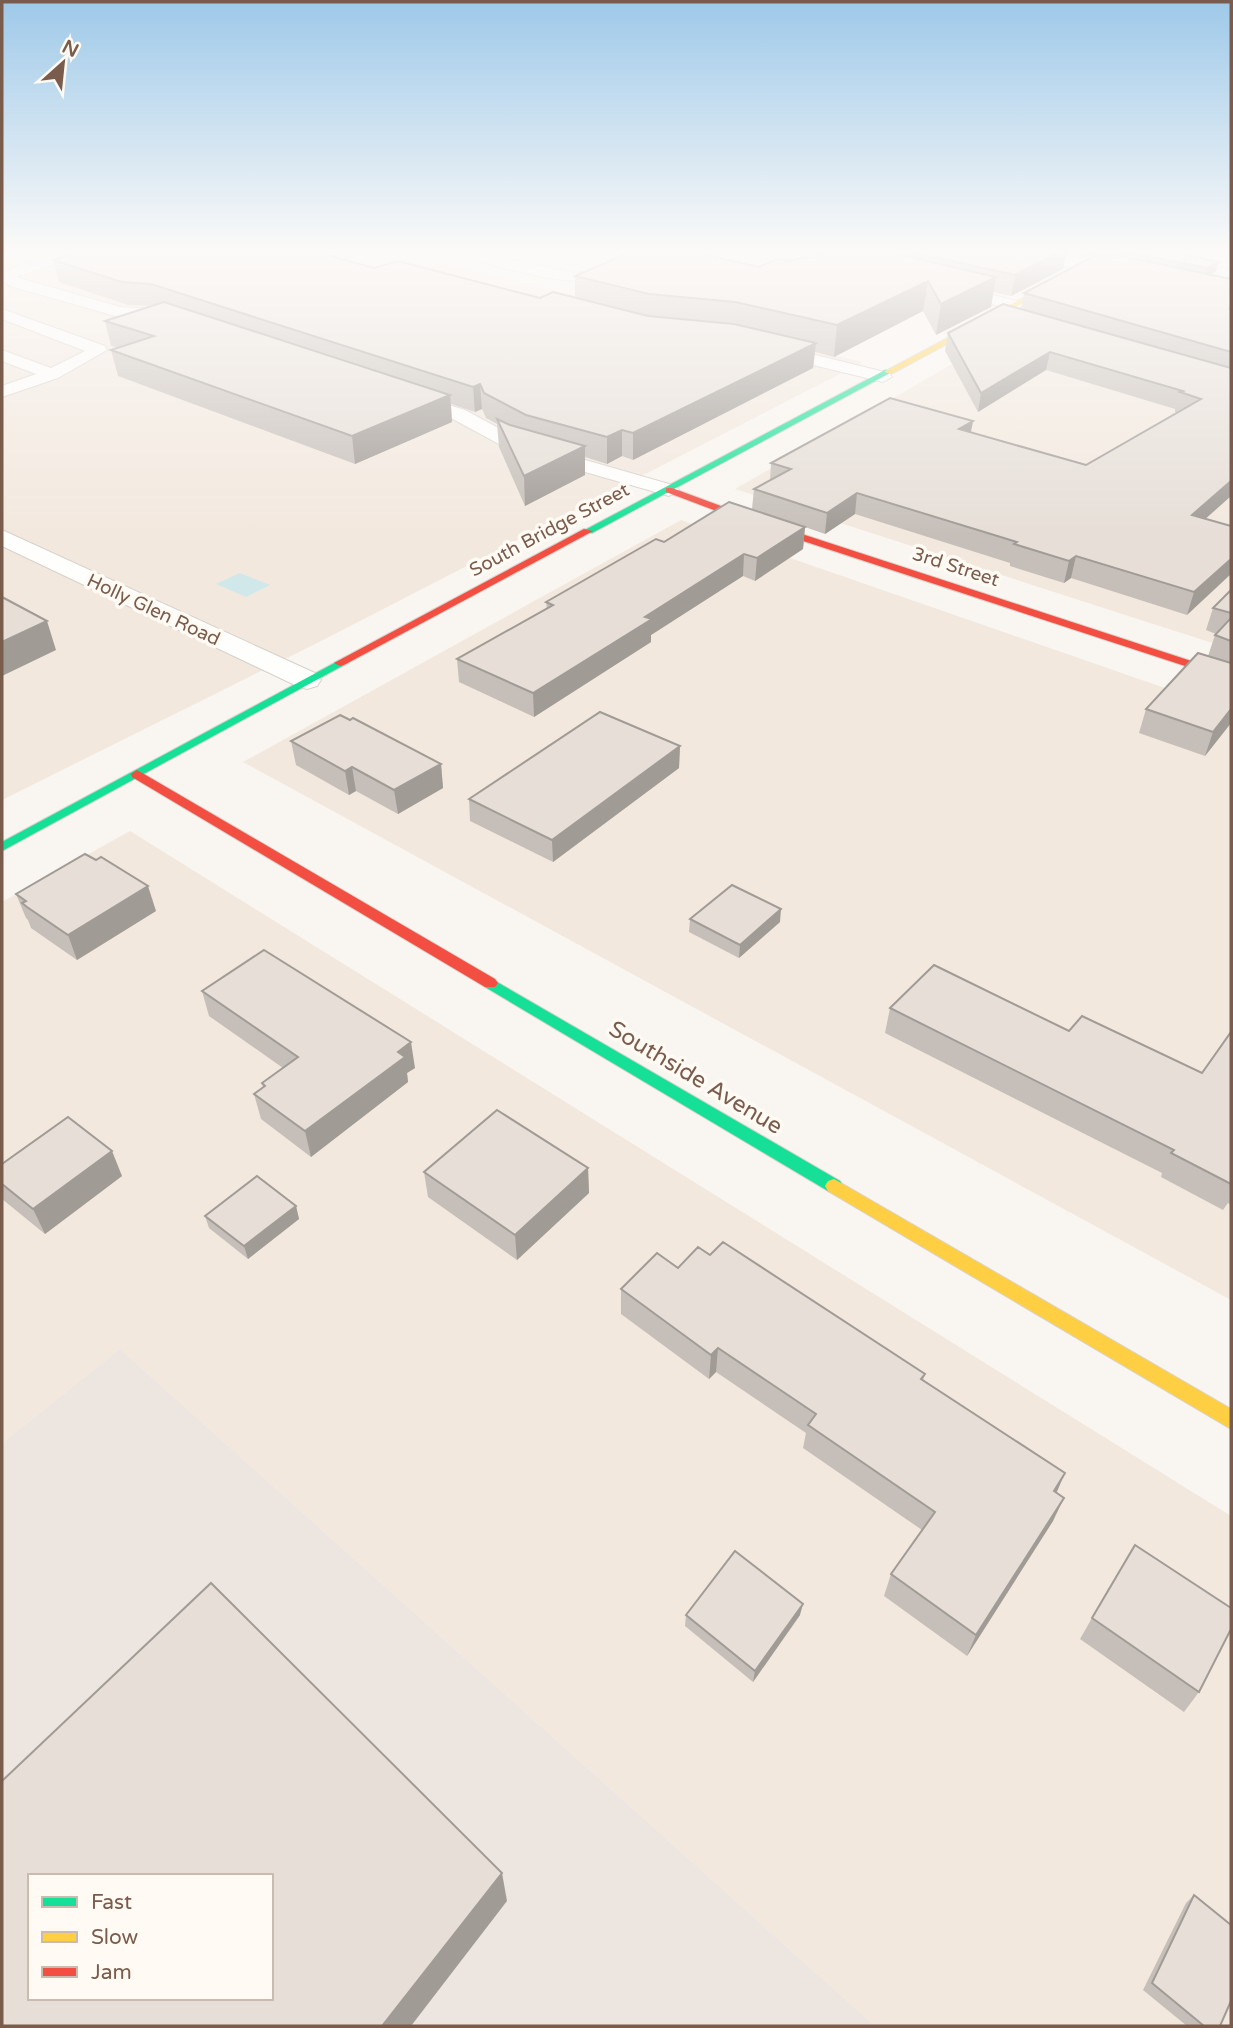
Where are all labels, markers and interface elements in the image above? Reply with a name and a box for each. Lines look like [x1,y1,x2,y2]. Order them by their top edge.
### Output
north arrow [28,28,98,98]
text: N [58,35,82,62]
street label: South Bridge Street [466,478,633,581]
street label: 3rd Street [909,543,1002,591]
street label: Holly Glen Road [84,569,224,650]
street label: Southside Avenue [604,1015,787,1141]
legend [28,1874,273,2000]
text: Fast [91,1890,132,1915]
text: Slow [91,1925,139,1950]
text: Jam [91,1960,132,1985]

